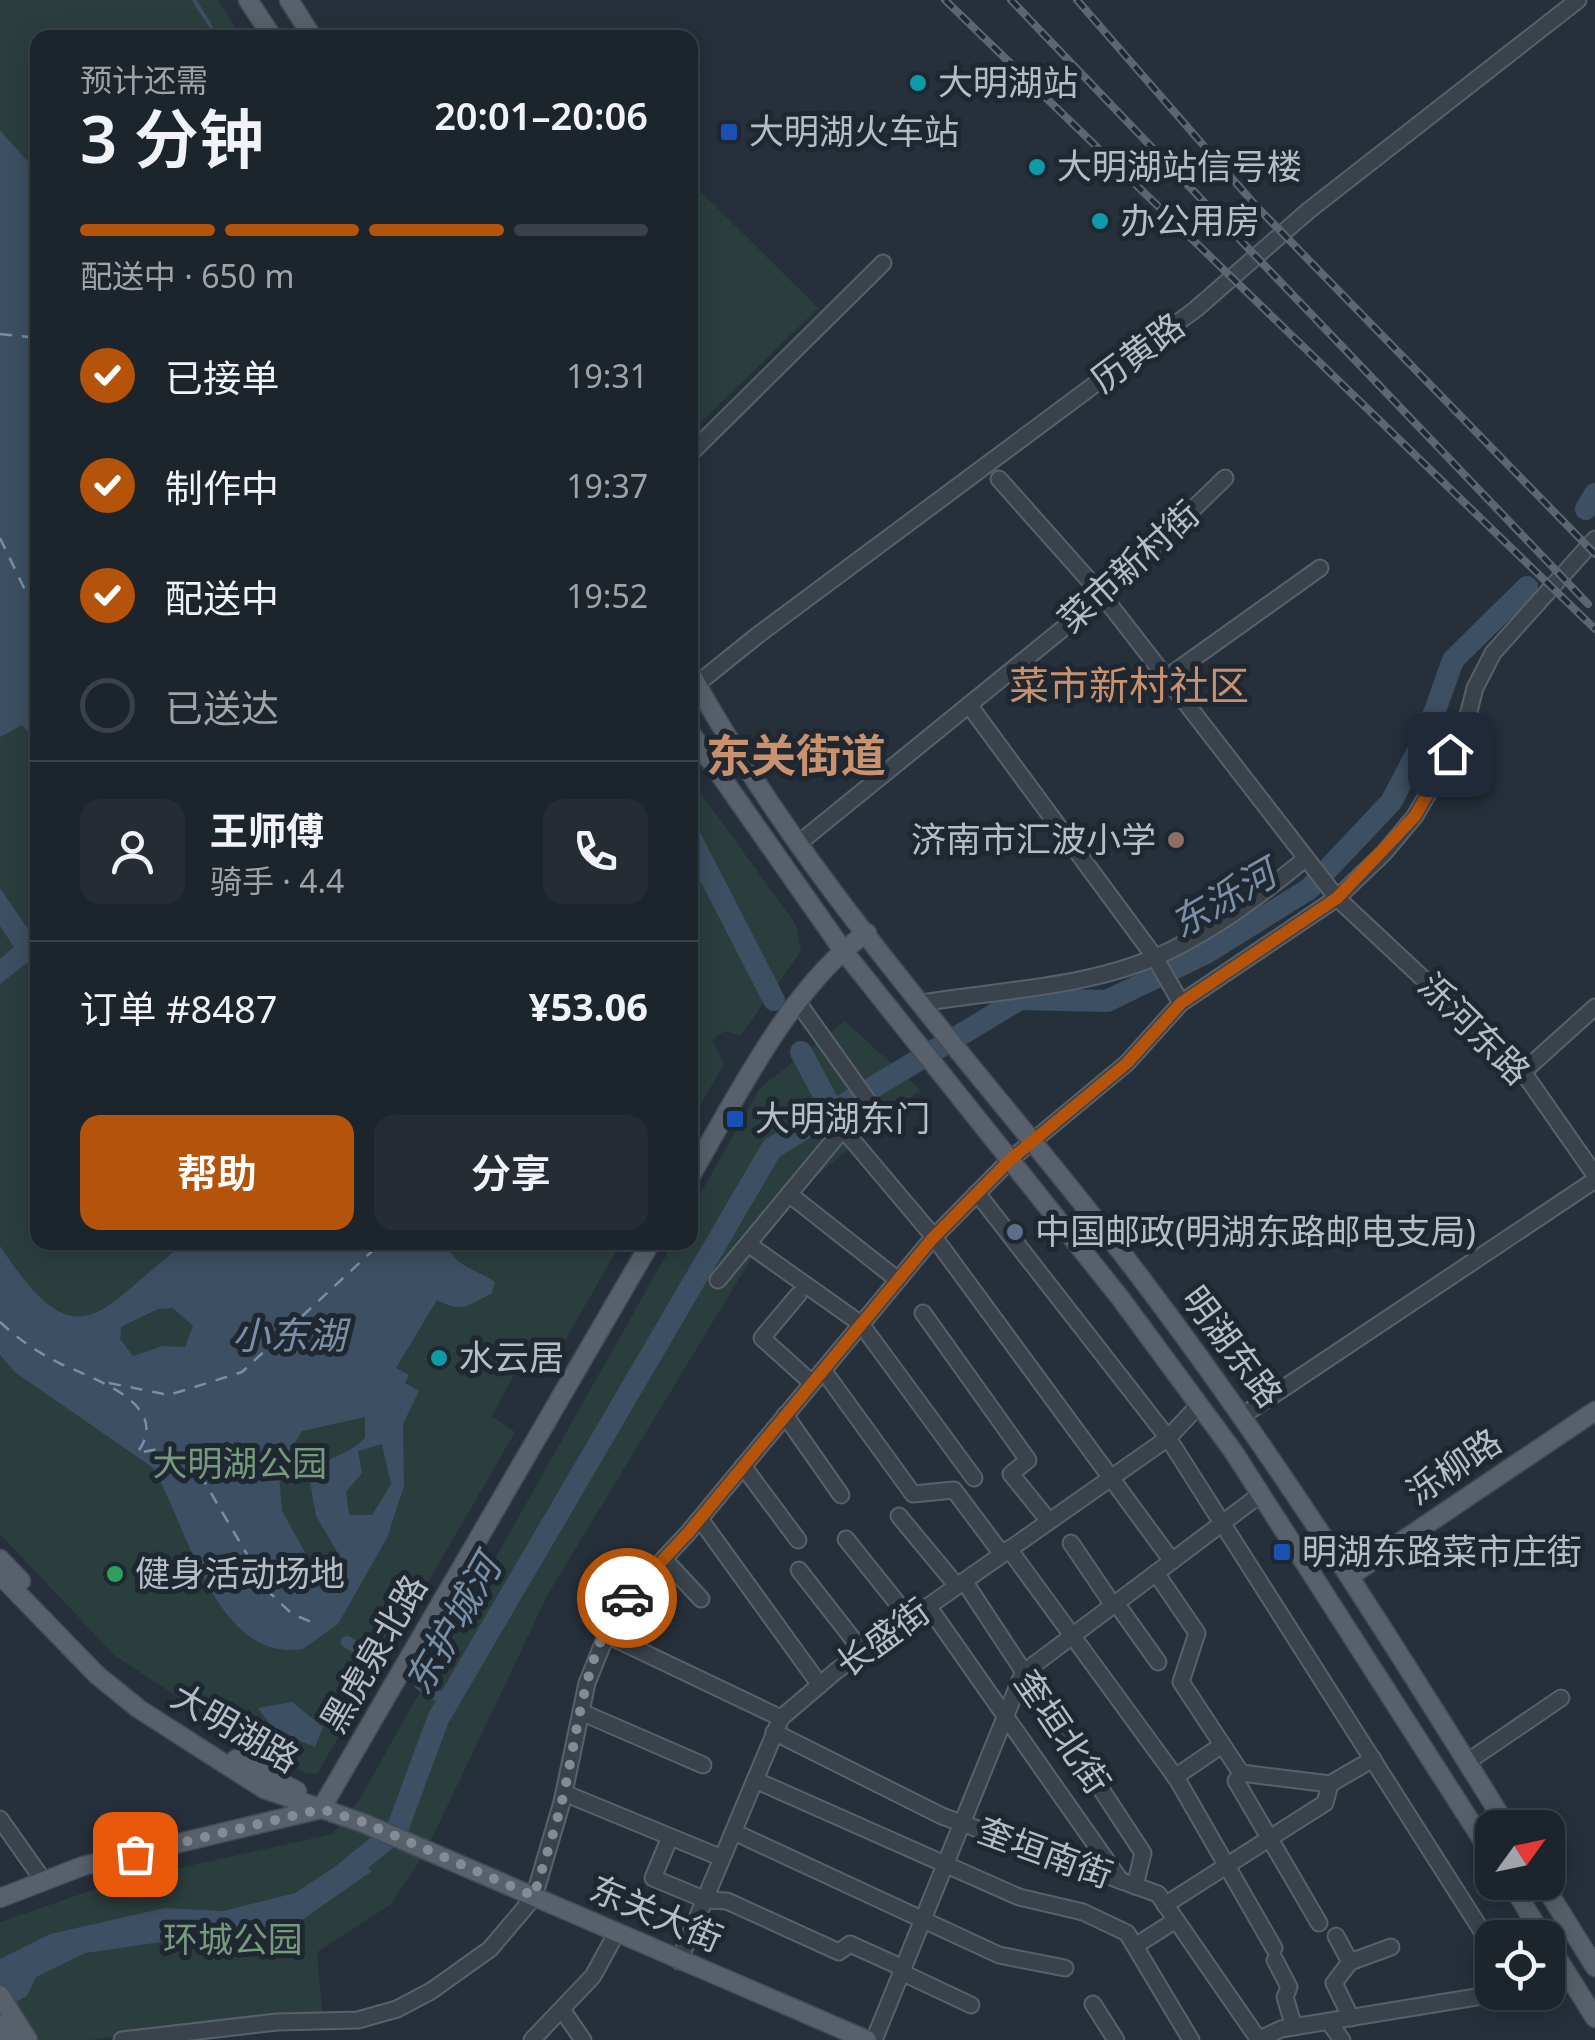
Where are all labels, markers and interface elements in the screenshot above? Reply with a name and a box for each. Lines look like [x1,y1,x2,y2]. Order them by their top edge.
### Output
text: 预计还需 [80,58,208,101]
place label: 大明湖站 [938,58,1078,105]
marker: 大明湖站 [907,72,929,94]
text: 20:01–20:06 [434,89,648,141]
text: 3 分钟 [80,94,264,182]
place label: 大明湖火车站 [749,107,959,154]
marker: 大明湖火车站 [718,121,740,143]
place label: 大明湖站信号楼 [1057,142,1302,189]
marker: 大明湖站信号楼 [1026,156,1048,178]
place label: 办公用房 [1120,196,1260,243]
marker: 办公用房 [1089,210,1111,232]
text: 配送中 · 650 m [80,254,294,297]
street label: 历黄路 [1081,301,1193,402]
icon: check [80,348,135,403]
text: 已接单 [165,351,279,403]
text: 19:31 [566,354,648,397]
icon: check [80,458,135,513]
text: 制作中 [165,461,279,513]
text: 19:37 [566,464,648,507]
street label: 菜市新村街 [1047,490,1209,642]
icon: check [80,568,135,623]
text: 配送中 [165,571,279,623]
text: 19:52 [566,574,648,617]
district label: 菜市新村社区 [1009,657,1249,712]
text: 已送达 [165,681,279,733]
pin [1408,712,1493,797]
district label: 东关街道 [706,724,886,785]
icon: home [1423,727,1478,782]
button: person [80,799,185,904]
button: phone [543,799,648,904]
text: 王师傅 [210,804,324,856]
place label: 济南市汇波小学 [911,815,1156,862]
marker: 济南市汇波小学 [1165,829,1187,851]
water label: 东泺河 [1160,843,1290,948]
text: 骑手 · 4.4 [210,859,344,902]
street label: 泺河东路 [1409,962,1541,1094]
text: ¥53.06 [529,980,648,1032]
text: 订单 #8487 [80,982,277,1034]
place label: 大明湖东门 [755,1094,930,1141]
marker: 大明湖东门 [724,1108,746,1130]
button: 帮助 [80,1115,354,1230]
button: 分享 [374,1115,648,1230]
place label: 中国邮政(明湖东路邮电支局) [1035,1207,1476,1254]
marker: 中国邮政(明湖东路邮电支局) [1004,1221,1026,1243]
street label: 明湖东路 [1172,1276,1294,1416]
water label: 小东湖 [232,1308,351,1360]
place label: 水云居 [459,1333,564,1380]
marker: 水云居 [428,1347,450,1369]
street label: 泺柳路 [1396,1417,1510,1515]
park label: 大明湖公园 [152,1439,328,1486]
place label: 明湖东路菜市庄街 [1302,1527,1582,1574]
water label: 东护城河 [391,1539,515,1703]
marker: 明湖东路菜市庄街 [1271,1541,1293,1563]
courier [577,1548,677,1648]
place label: 健身活动场地 [135,1549,345,1596]
marker: 健身活动场地 [104,1563,126,1585]
street label: 黑虎泉北路 [309,1566,437,1741]
icon: car [600,1571,655,1626]
street label: 长盛街 [826,1587,938,1687]
street label: 奎垣北街 [1005,1660,1122,1802]
street label: 大明湖路 [163,1671,308,1782]
street label: 奎垣南街 [972,1806,1119,1898]
north arrow [1475,1810,1565,1900]
map controls [1475,1810,1565,2010]
pin [93,1812,178,1897]
icon: bag [108,1827,163,1882]
street label: 东关大街 [583,1864,730,1962]
park label: 环城公园 [163,1915,303,1962]
button: locate [1475,1920,1565,2010]

